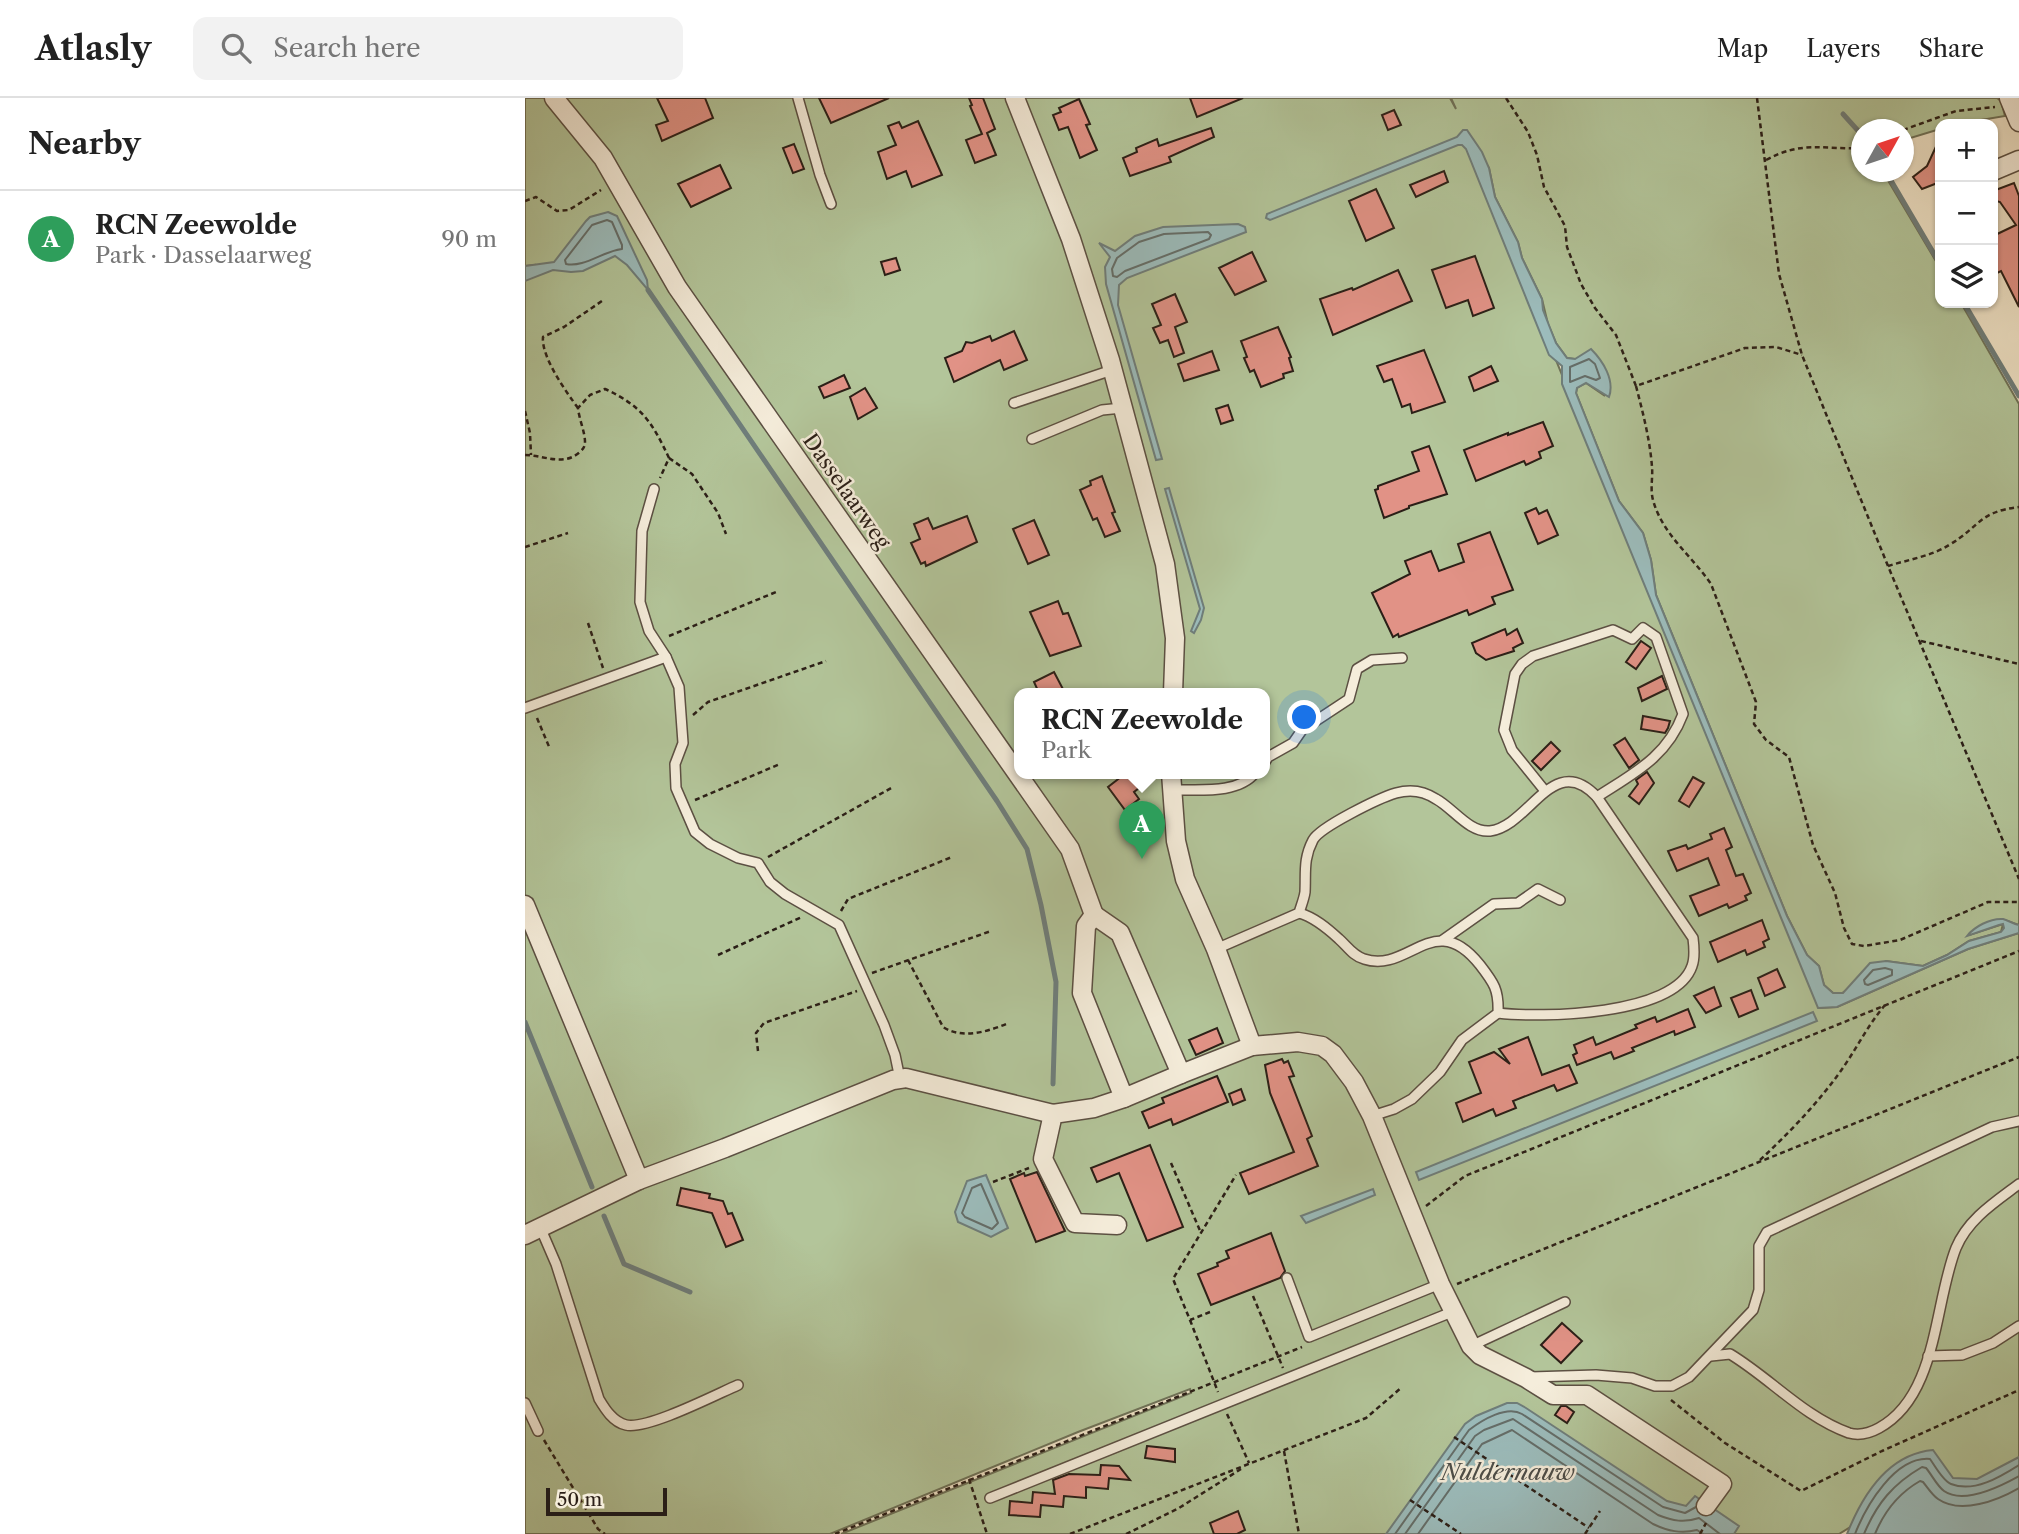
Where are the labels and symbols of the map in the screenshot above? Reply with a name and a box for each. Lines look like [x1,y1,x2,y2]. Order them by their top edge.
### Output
north arrow [1851,119,1914,182]
street label: Dasselaarweg [798,429,896,554]
your location [1287,700,1321,734]
pin: A [1119,801,1165,859]
water label: Nuldernauw [1439,1458,1575,1486]
scale bar [546,1485,667,1517]

